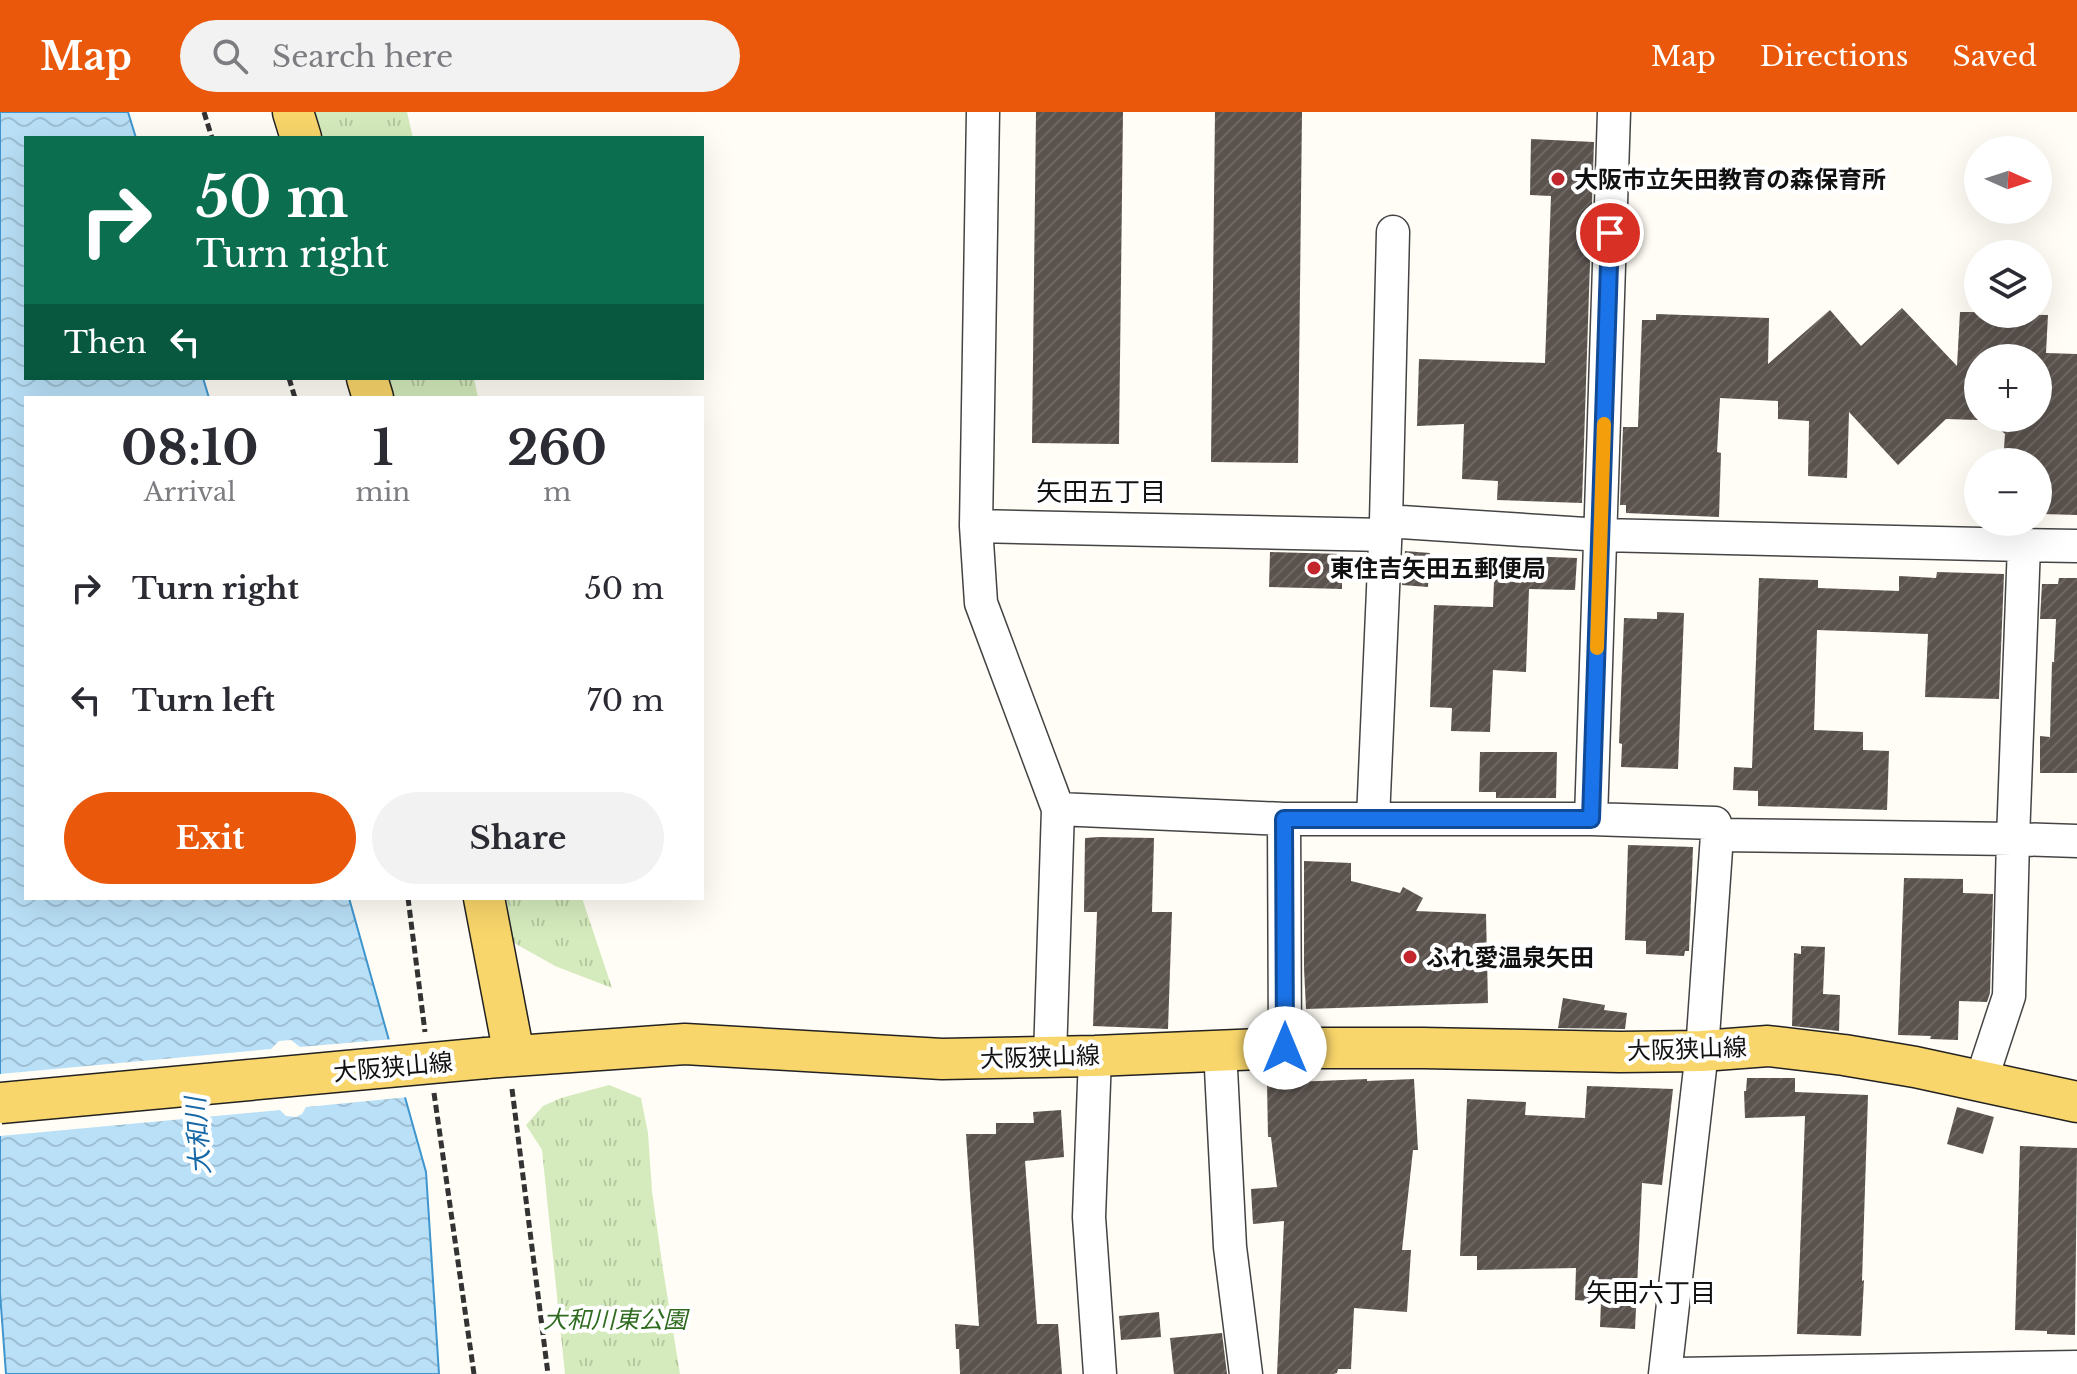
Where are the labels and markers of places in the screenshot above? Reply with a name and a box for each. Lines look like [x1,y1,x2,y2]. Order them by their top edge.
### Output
place label: 大阪市立矢田教育の森保育所 [1574,165,1886,194]
marker: 大阪市立矢田教育の森保育所 [1549,170,1567,188]
pin [1576,199,1644,267]
place label: 東住吉矢田五郵便局 [1330,554,1546,583]
marker: 東住吉矢田五郵便局 [1305,559,1323,577]
place label: ふれ愛温泉矢田 [1426,943,1594,972]
marker: ふれ愛温泉矢田 [1401,948,1419,966]

